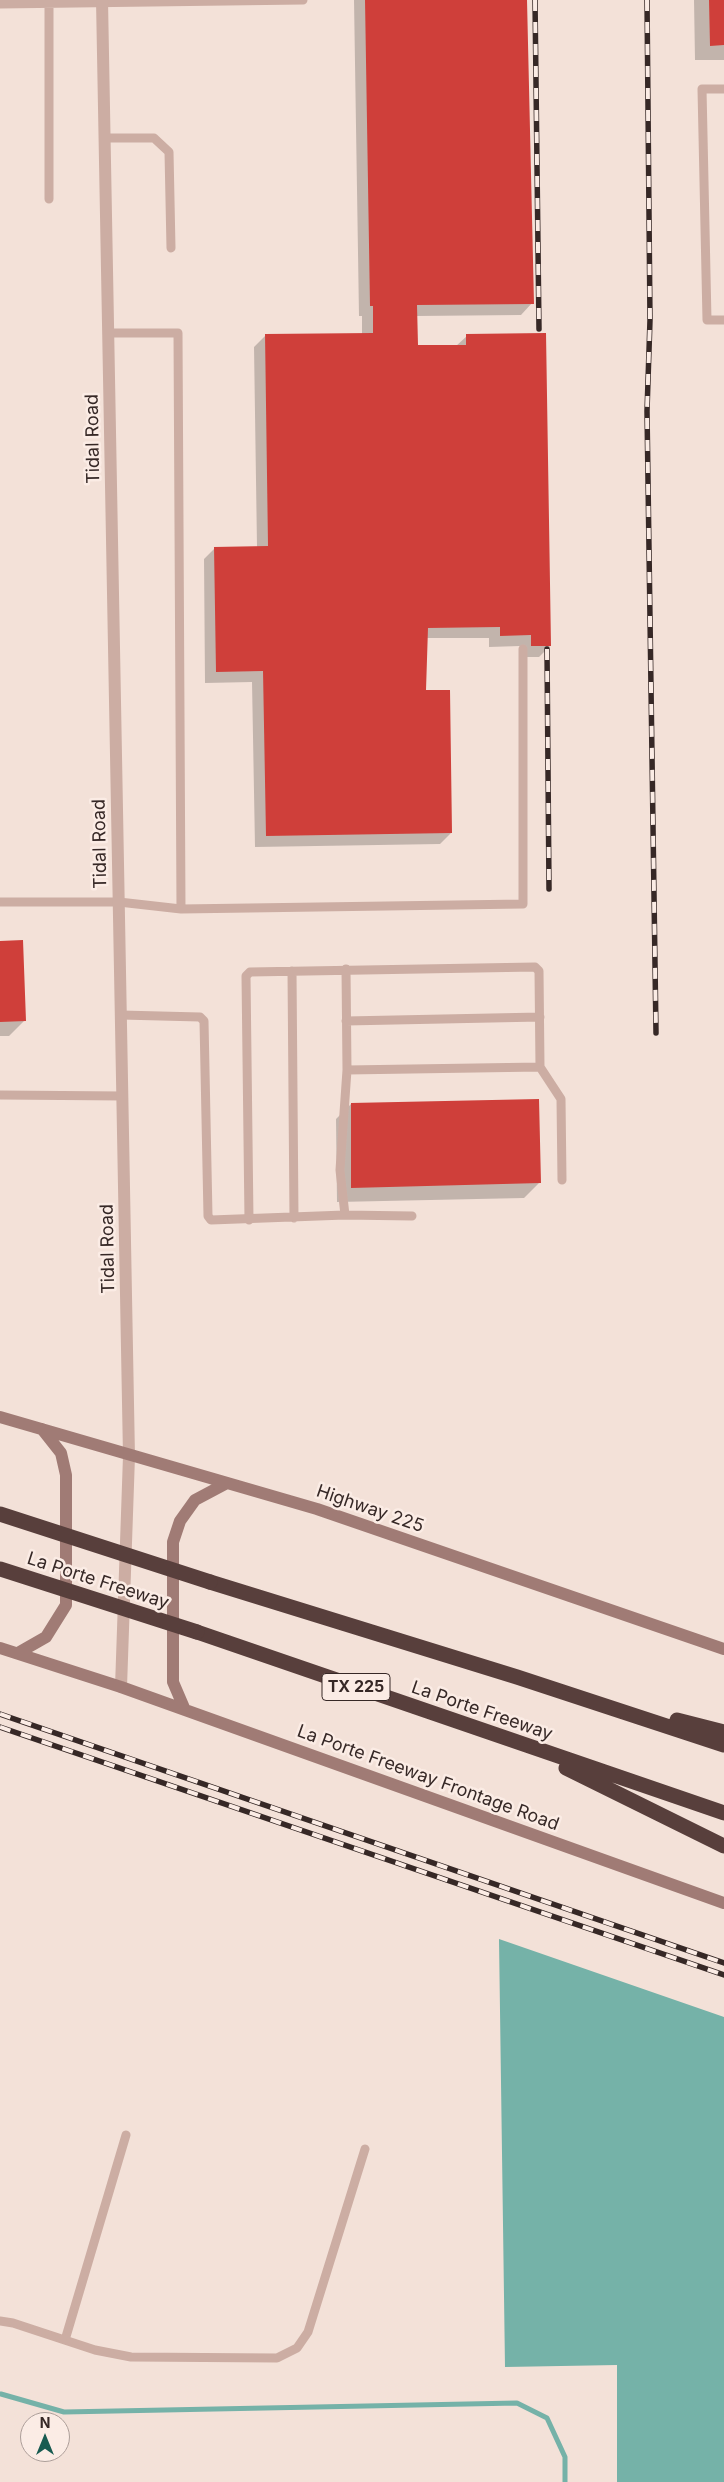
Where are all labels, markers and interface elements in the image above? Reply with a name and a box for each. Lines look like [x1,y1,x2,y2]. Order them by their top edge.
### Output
street label: Tidal Road [81,394,105,484]
street label: Tidal Road [88,799,112,889]
street label: Tidal Road [96,1204,120,1294]
street label: Highway 225 [314,1481,426,1537]
street label: La Porte Freeway [24,1548,172,1614]
road number: TX 225 [322,1674,390,1700]
street label: La Porte Freeway [409,1677,555,1745]
street label: La Porte Freeway Frontage Road [294,1720,562,1836]
north arrow [20,2412,70,2462]
text: N [40,2414,50,2431]

